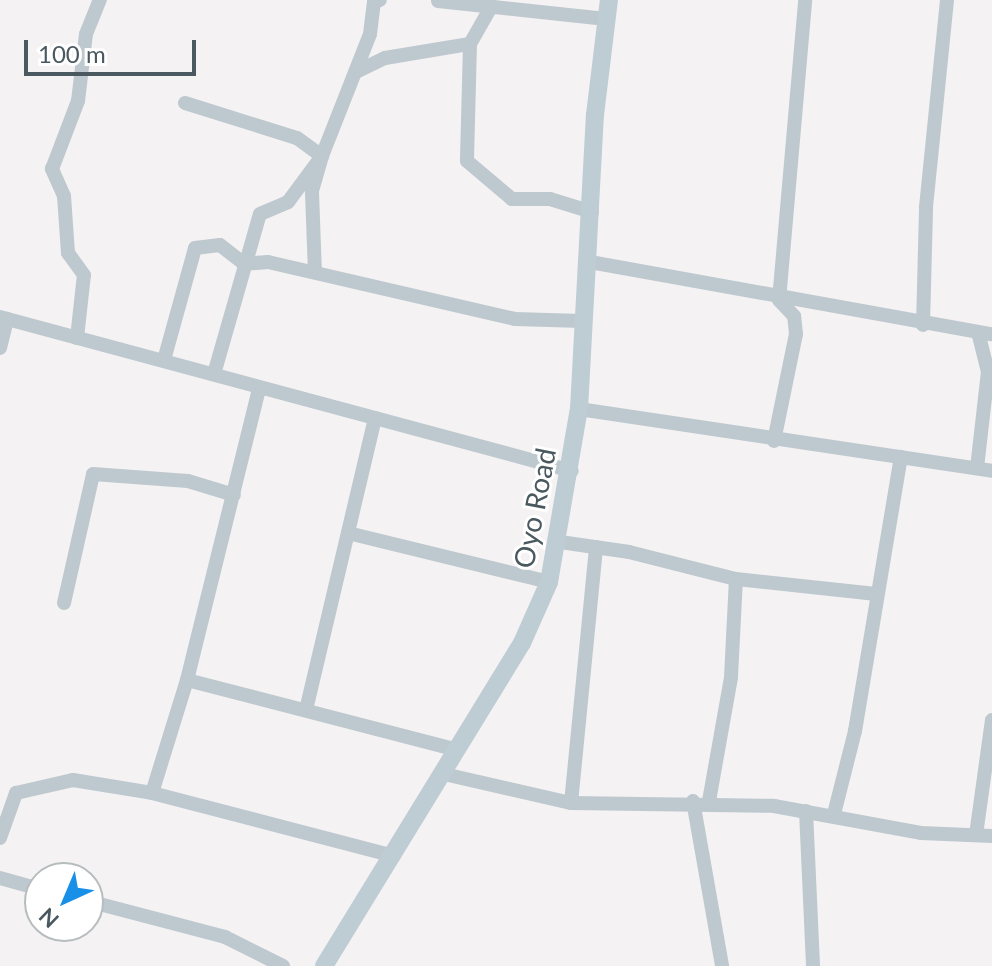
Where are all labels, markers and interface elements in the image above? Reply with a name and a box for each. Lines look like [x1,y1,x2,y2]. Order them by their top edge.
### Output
scale bar [28,24,200,74]
text: 100 m [38,39,106,68]
street label: Oyo Road [506,445,562,571]
north arrow [24,862,104,942]
text: N [33,903,64,934]

